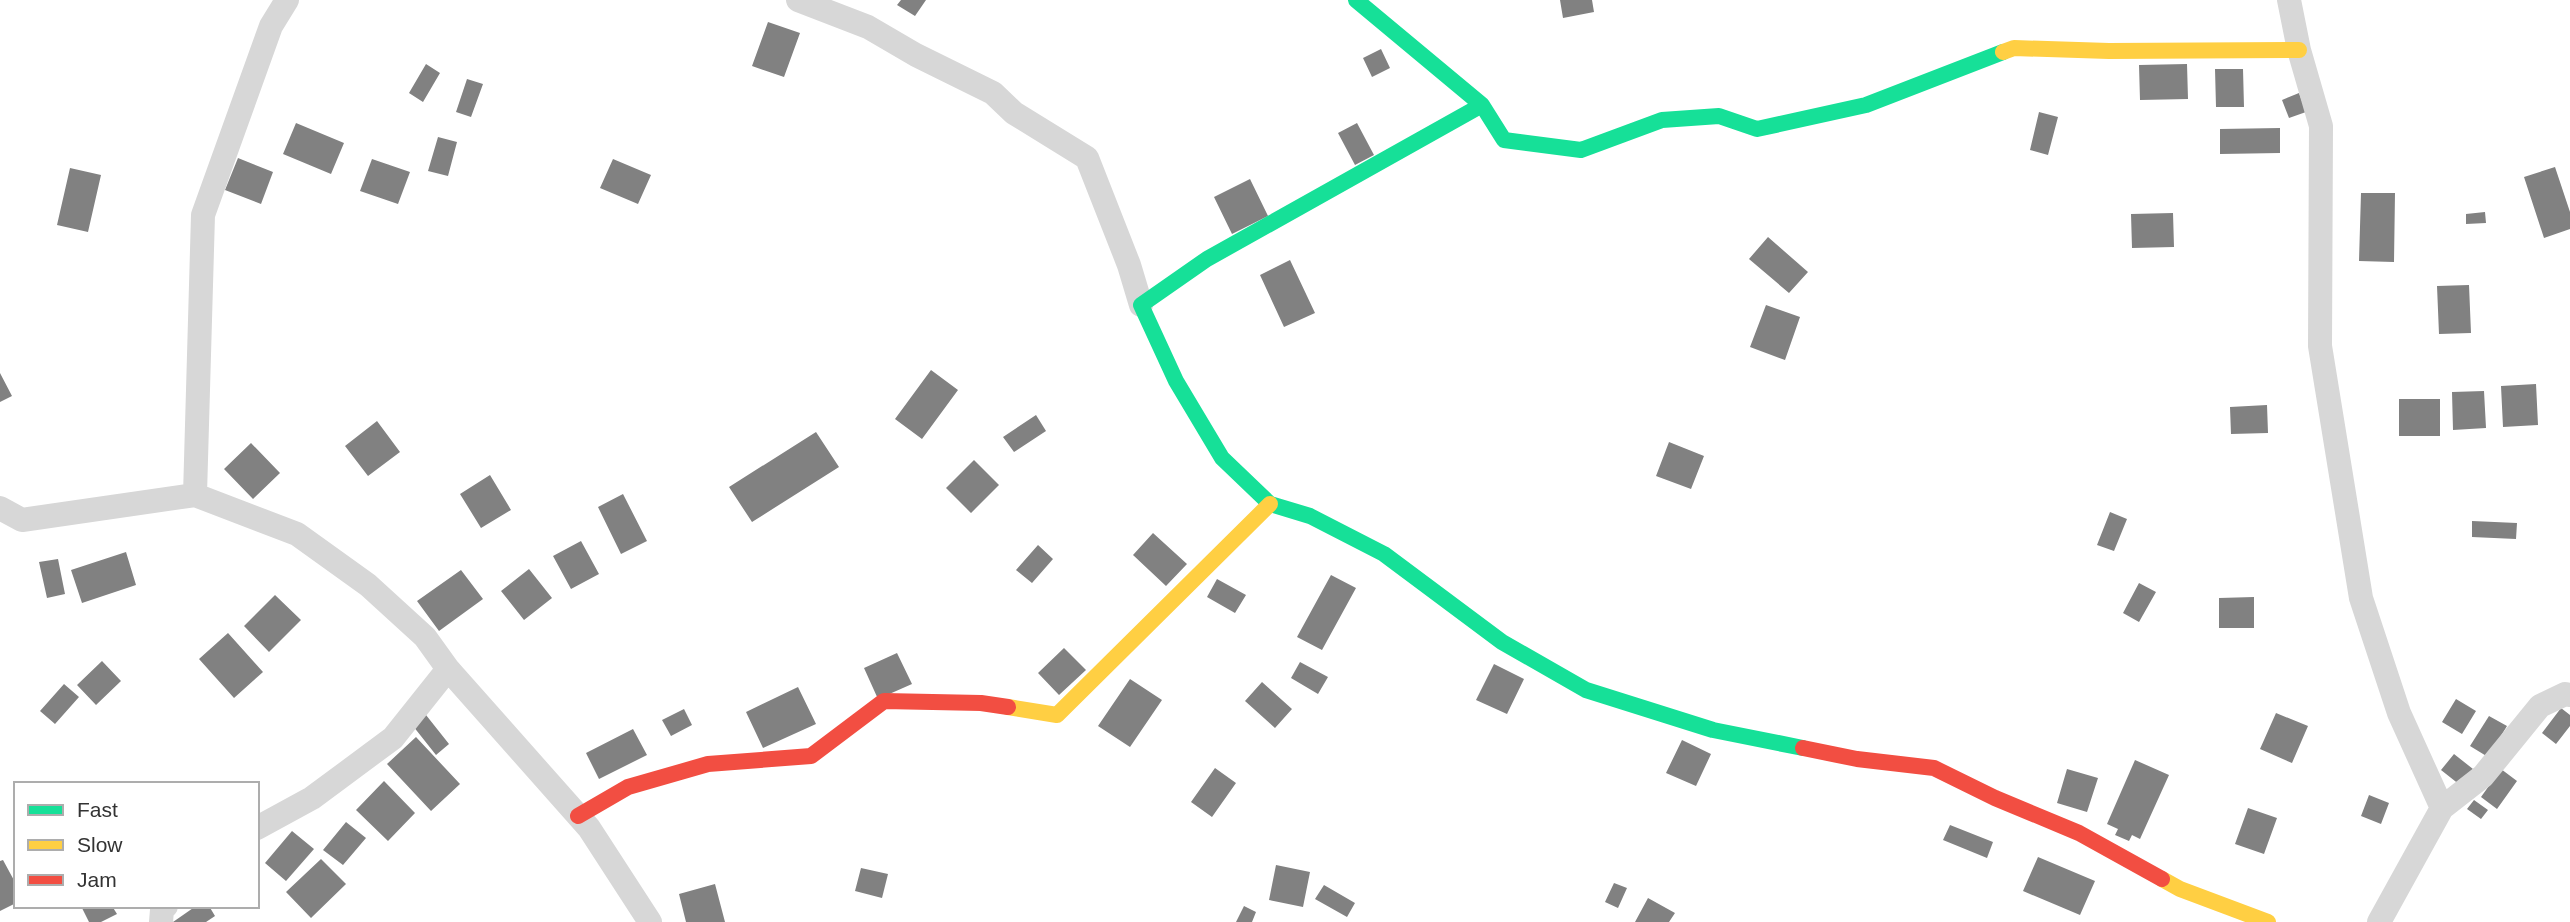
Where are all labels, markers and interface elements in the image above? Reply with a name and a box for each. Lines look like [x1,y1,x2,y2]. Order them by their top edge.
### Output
legend [14,782,259,908]
text: Fast [77,798,118,821]
text: Slow [77,833,123,856]
text: Jam [77,868,117,891]

